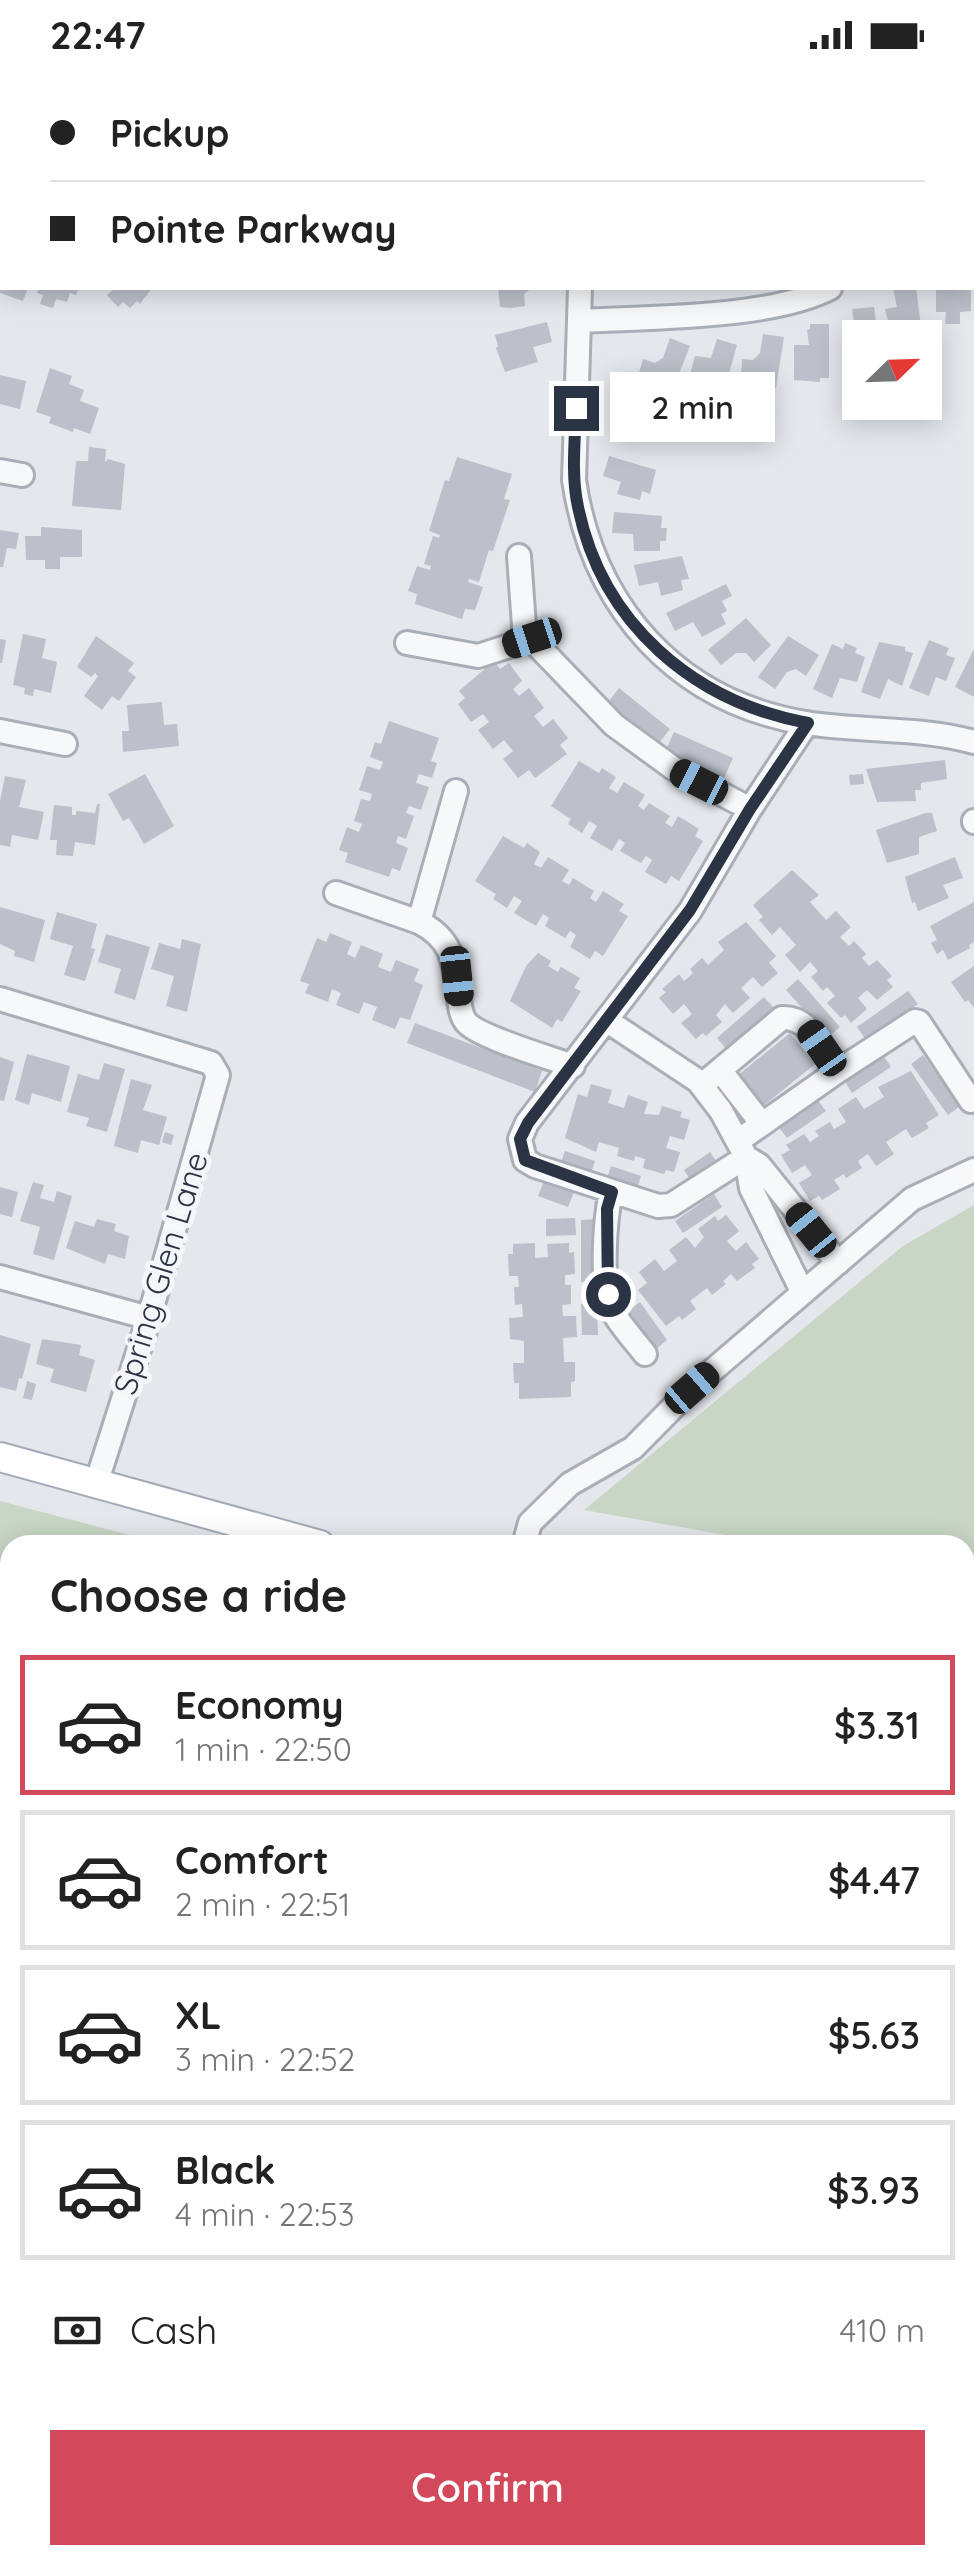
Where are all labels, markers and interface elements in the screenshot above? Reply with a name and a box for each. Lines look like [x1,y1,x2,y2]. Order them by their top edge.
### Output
text: 22:47 [50,11,146,59]
text: Pickup [110,109,229,157]
text: Pointe Parkway [110,205,396,253]
north arrow [842,320,942,420]
map controls [842,320,942,420]
callout: 2 min [611,373,776,443]
route end [554,386,599,431]
text: 2 min [651,387,734,427]
car [499,614,565,662]
car [665,755,733,809]
car [439,945,475,1007]
car [793,1015,851,1081]
street label: Spring Glen Lane [104,1147,216,1399]
car [780,1197,842,1263]
route start [586,1272,631,1317]
car [660,1357,724,1419]
text: Choose a ride [50,1567,347,1623]
icon: car [55,1680,145,1770]
text: Economy [175,1681,344,1729]
text: $3.31 [834,1701,920,1749]
text: 1 min · 22:50 [175,1729,352,1769]
icon: car [55,1835,145,1925]
text: Comfort [175,1836,329,1884]
text: $4.47 [828,1856,920,1904]
text: 2 min · 22:51 [175,1884,350,1924]
icon: car [55,1990,145,2080]
text: XL [175,1991,221,2039]
text: $5.63 [828,2011,920,2059]
text: 3 min · 22:52 [175,2039,355,2079]
icon: car [55,2145,145,2235]
text: Black [175,2146,275,2194]
text: $3.93 [827,2166,920,2214]
text: 4 min · 22:53 [175,2194,355,2234]
icon: cash [50,2303,105,2358]
text: Cash [130,2306,217,2354]
text: 410 m [840,2310,925,2350]
button: Confirm [50,2430,925,2545]

